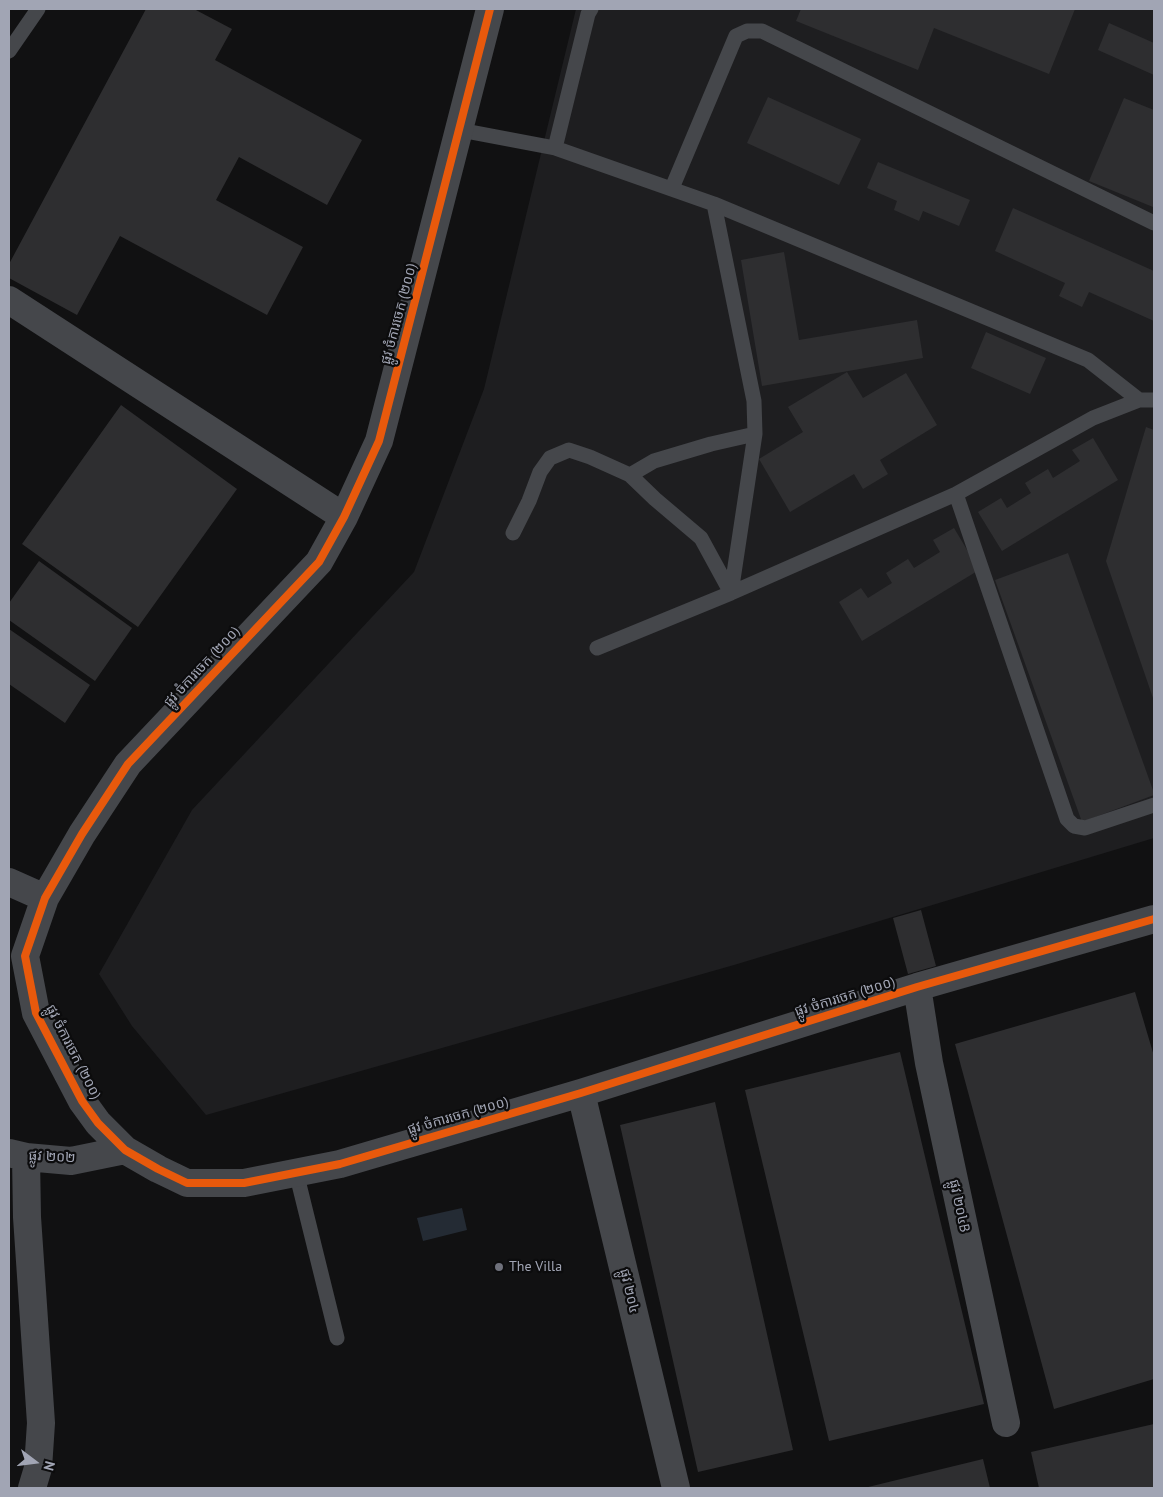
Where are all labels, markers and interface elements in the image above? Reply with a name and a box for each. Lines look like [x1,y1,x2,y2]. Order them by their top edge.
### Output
street label: ផ្លូវ ចំការចេក (២០០) [377,262,421,366]
street label: ផ្លូវ ចំការចេក (២០០) [160,623,244,711]
street label: ផ្លូវ ចំការចេក (២០០) [793,974,897,1020]
street label: ផ្លូវ ចំការចេក (២០០) [42,1002,104,1102]
street label: ផ្លូវ ចំការចេក (២០០) [406,1094,510,1138]
street label: ផ្លូវ ២០២ [28,1147,76,1167]
street label: ផ្លូវ ២០៤B [945,1178,973,1234]
place label: The Villa [509,1259,562,1275]
marker: The Villa [493,1261,505,1273]
street label: ផ្លូវ ២០៤ [616,1267,642,1315]
north arrow [10,1437,60,1487]
text: N [40,1459,59,1473]

